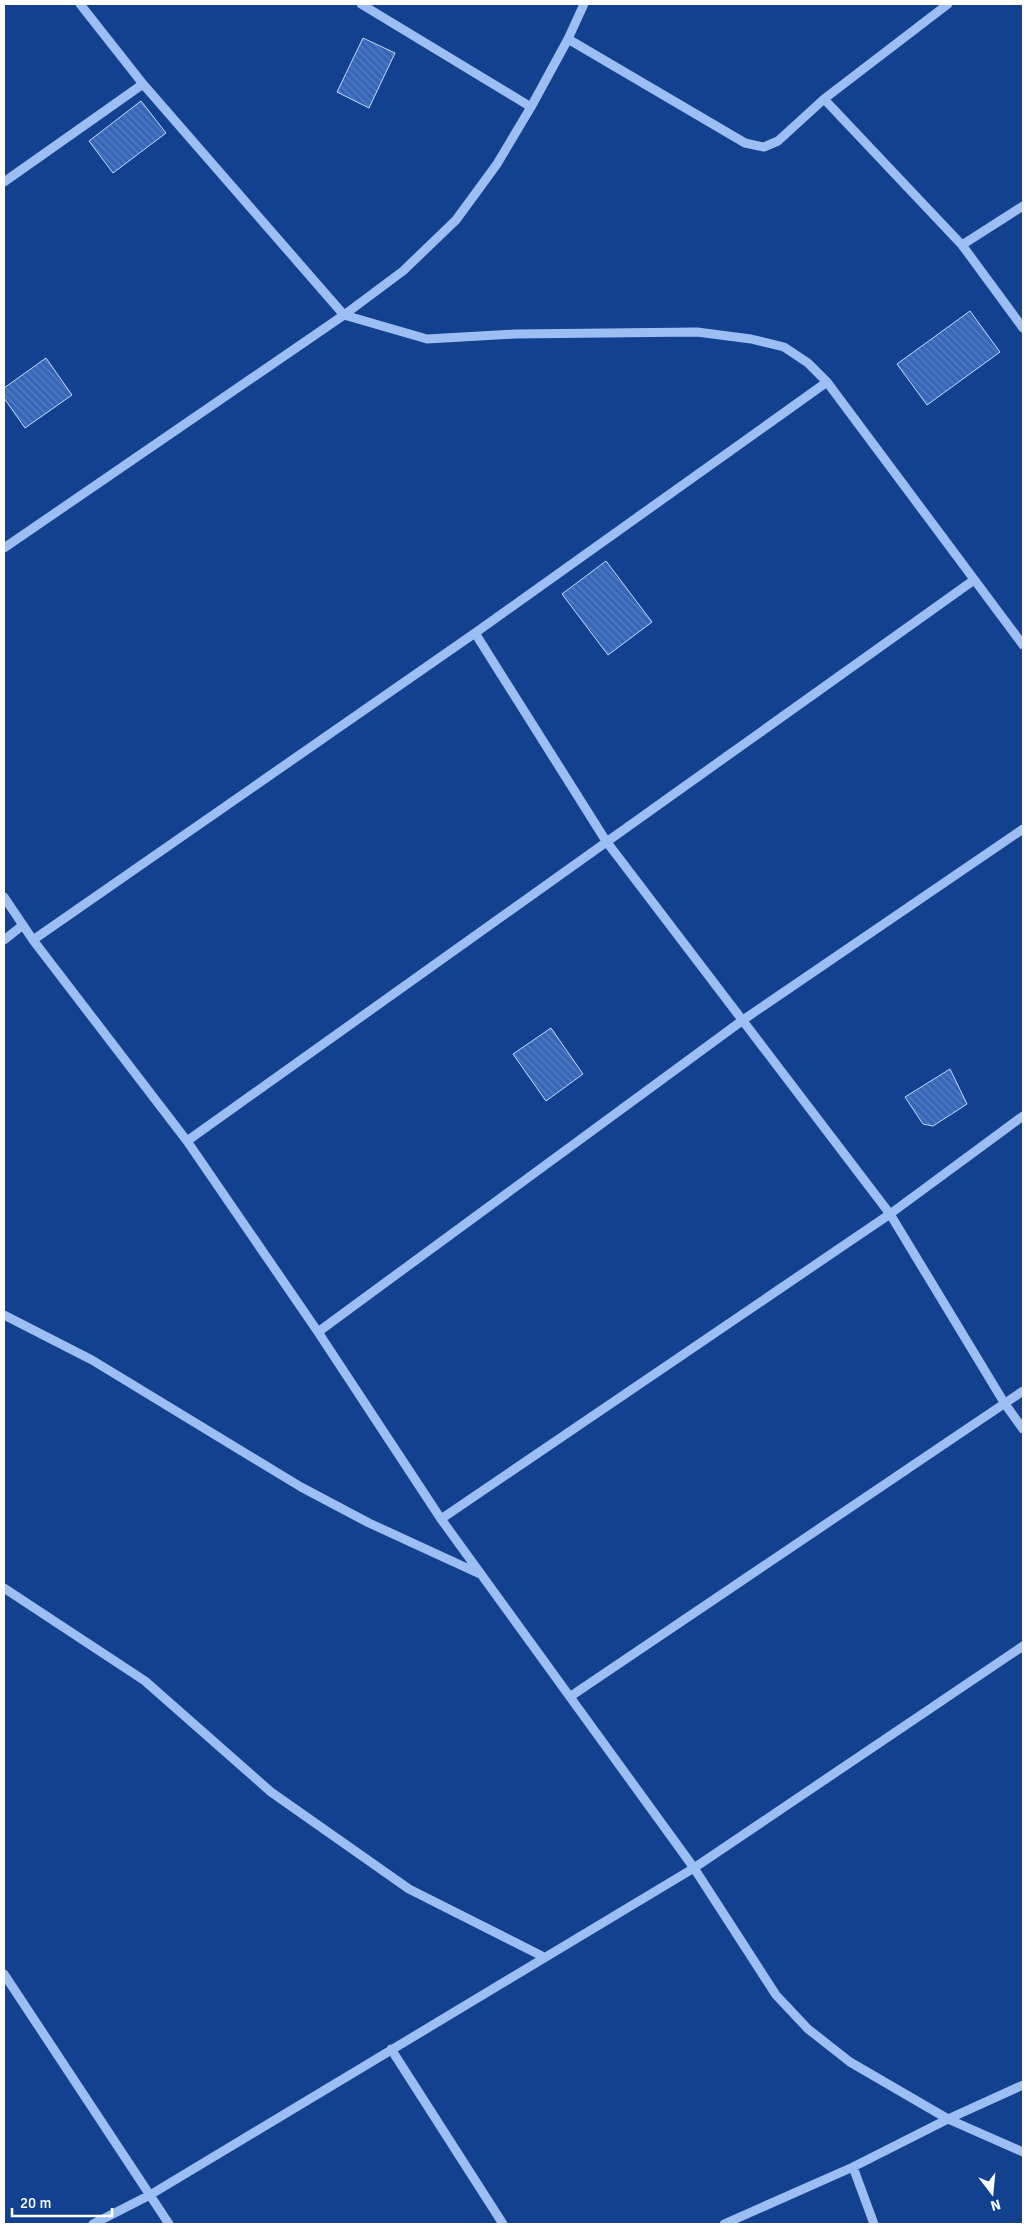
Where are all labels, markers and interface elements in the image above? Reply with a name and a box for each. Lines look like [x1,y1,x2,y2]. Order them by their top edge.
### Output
north arrow [967,2168,1017,2218]
scale bar [12,2186,112,2218]
text: 20 m [20,2194,51,2212]
text: N [988,2196,1002,2215]

